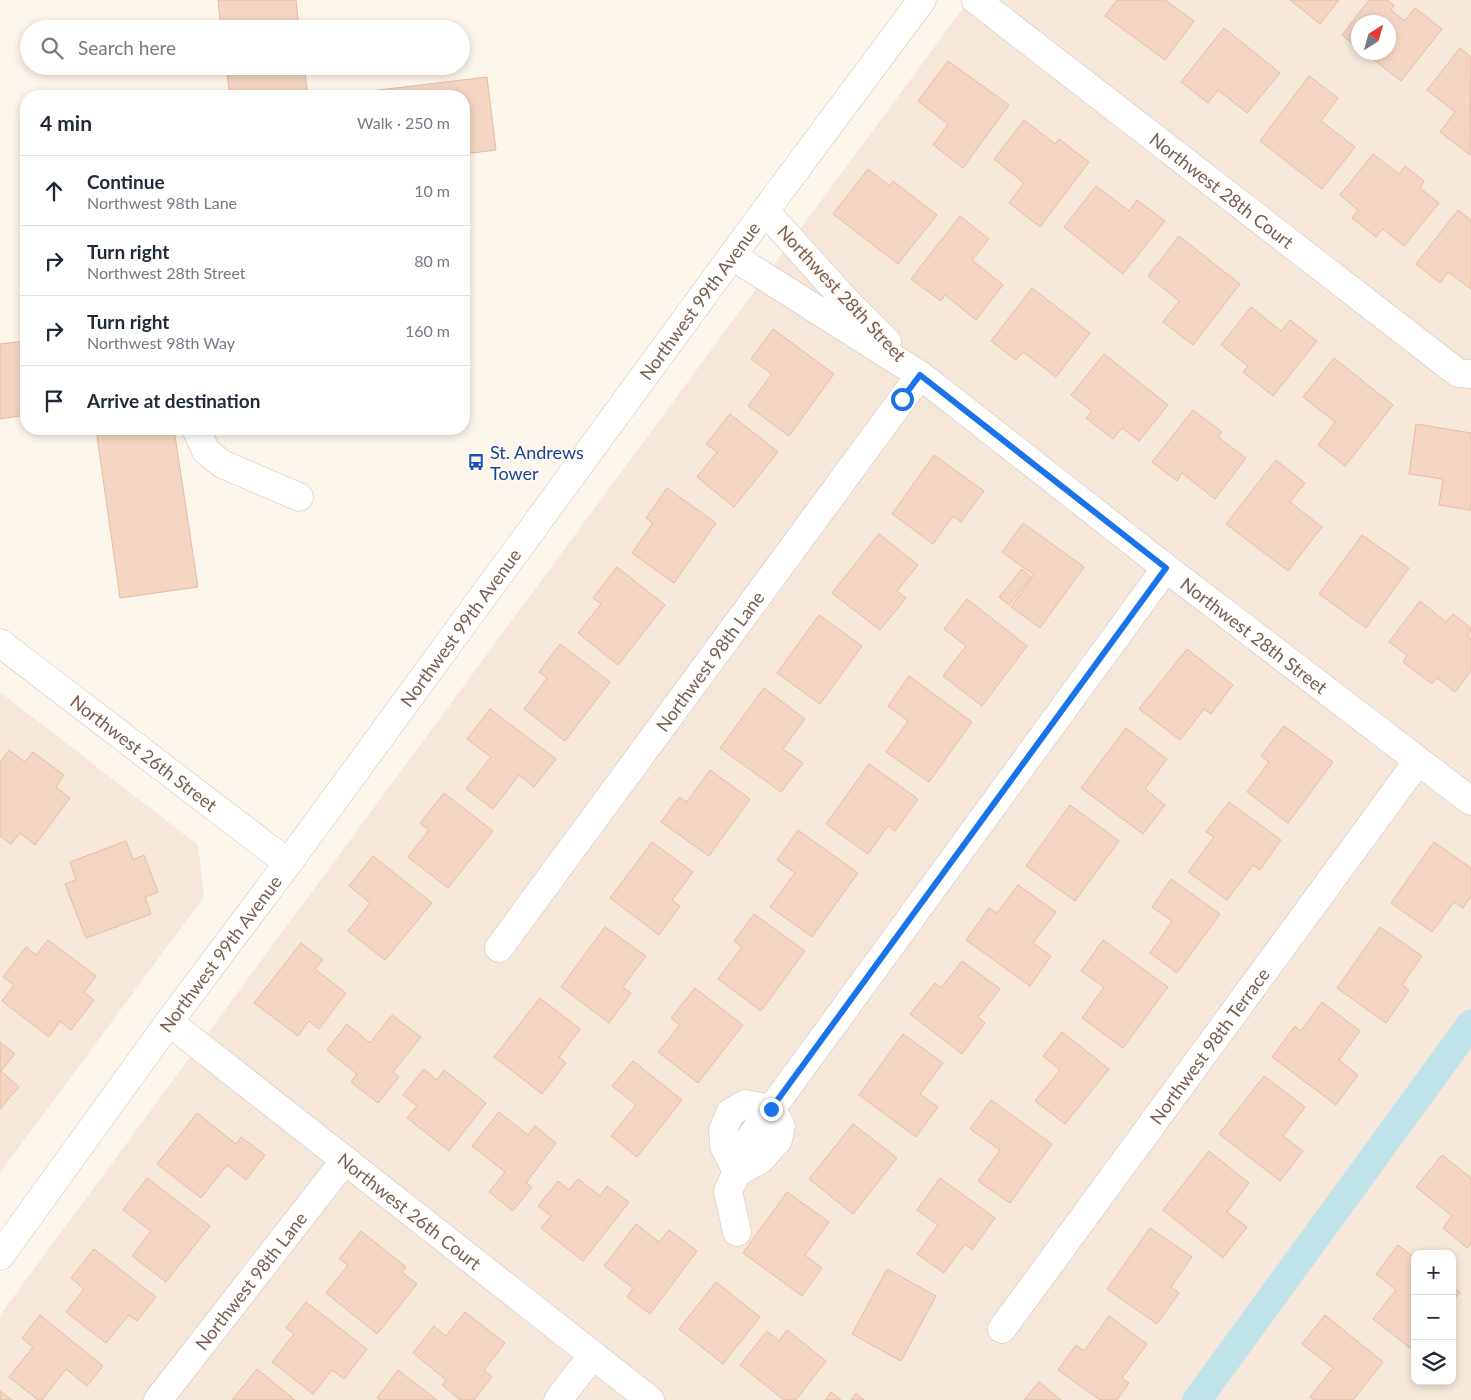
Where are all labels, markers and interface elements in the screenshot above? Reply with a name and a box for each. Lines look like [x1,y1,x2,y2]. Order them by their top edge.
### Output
north arrow [1351,15,1396,60]
search box [20,20,470,75]
icon: search [38,34,66,62]
text: Search here [78,36,176,59]
text: 4 min [40,110,92,135]
text: Walk · 250 m [357,113,450,132]
street label: Northwest 28th Court [1146,128,1299,253]
text: Continue [87,170,165,193]
icon: ahead [40,177,68,205]
text: 10 m [414,181,450,200]
text: Northwest 98th Lane [87,193,237,212]
street label: Northwest 99th Avenue [634,217,764,384]
street label: Northwest 28th Street [773,220,911,366]
text: Turn right [87,240,169,263]
icon: right [40,247,68,275]
text: 80 m [414,251,450,270]
text: Northwest 28th Street [87,263,246,282]
text: Turn right [87,310,169,333]
icon: right [40,317,68,345]
text: 160 m [405,321,450,340]
text: Northwest 98th Way [87,333,235,352]
icon: arrive [40,387,68,415]
route start [891,388,914,411]
text: Arrive at destination [87,389,260,412]
place label: St. Andrews Tower [490,441,584,484]
bus stop icon: St. Andrews Tower [466,452,486,472]
street label: Northwest 99th Avenue [395,544,525,711]
street label: Northwest 28th Street [1176,572,1332,699]
street label: Northwest 98th Lane [651,587,769,736]
street label: Northwest 26th Street [66,690,222,816]
street label: Northwest 99th Avenue [154,871,286,1036]
street label: Northwest 98th Terrace [1145,963,1274,1128]
route end [760,1098,783,1121]
street label: Northwest 26th Court [334,1148,486,1275]
street label: Northwest 98th Lane [190,1208,311,1354]
map controls [1411,1250,1456,1385]
button: + [1411,1250,1456,1295]
button: − [1411,1295,1456,1340]
button: layers [1411,1340,1456,1385]

